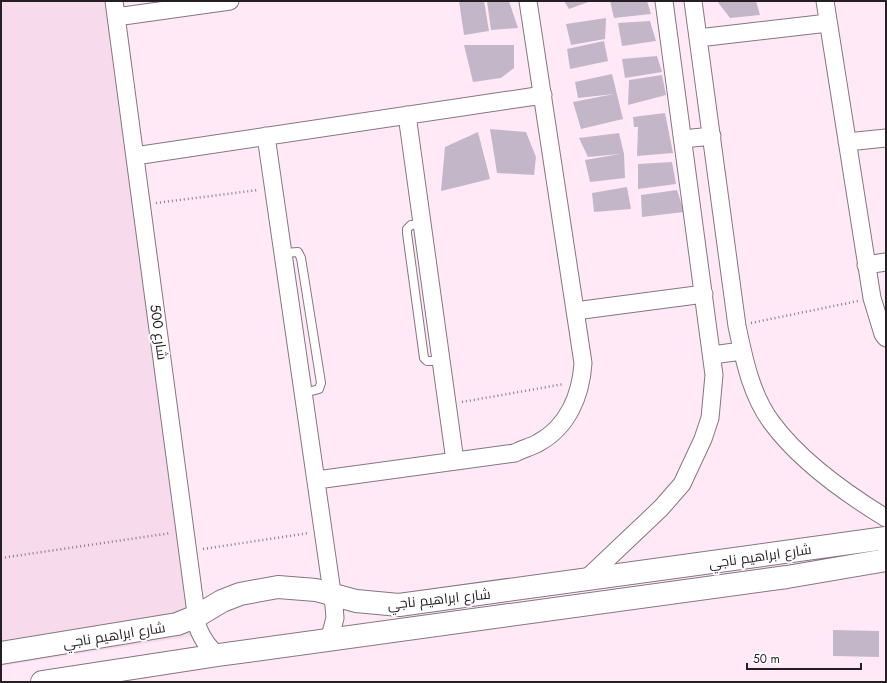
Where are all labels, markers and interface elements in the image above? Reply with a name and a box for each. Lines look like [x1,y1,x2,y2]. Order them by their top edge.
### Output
street label: شارع 500 [145,303,173,361]
street label: شارع ابراهيم ناجي [707,539,813,575]
street label: شارع ابراهيم ناجي [386,584,492,616]
street label: شارع ابراهيم ناجي [61,617,167,655]
scale bar [747,645,861,671]
text: 50 m [753,650,780,668]

